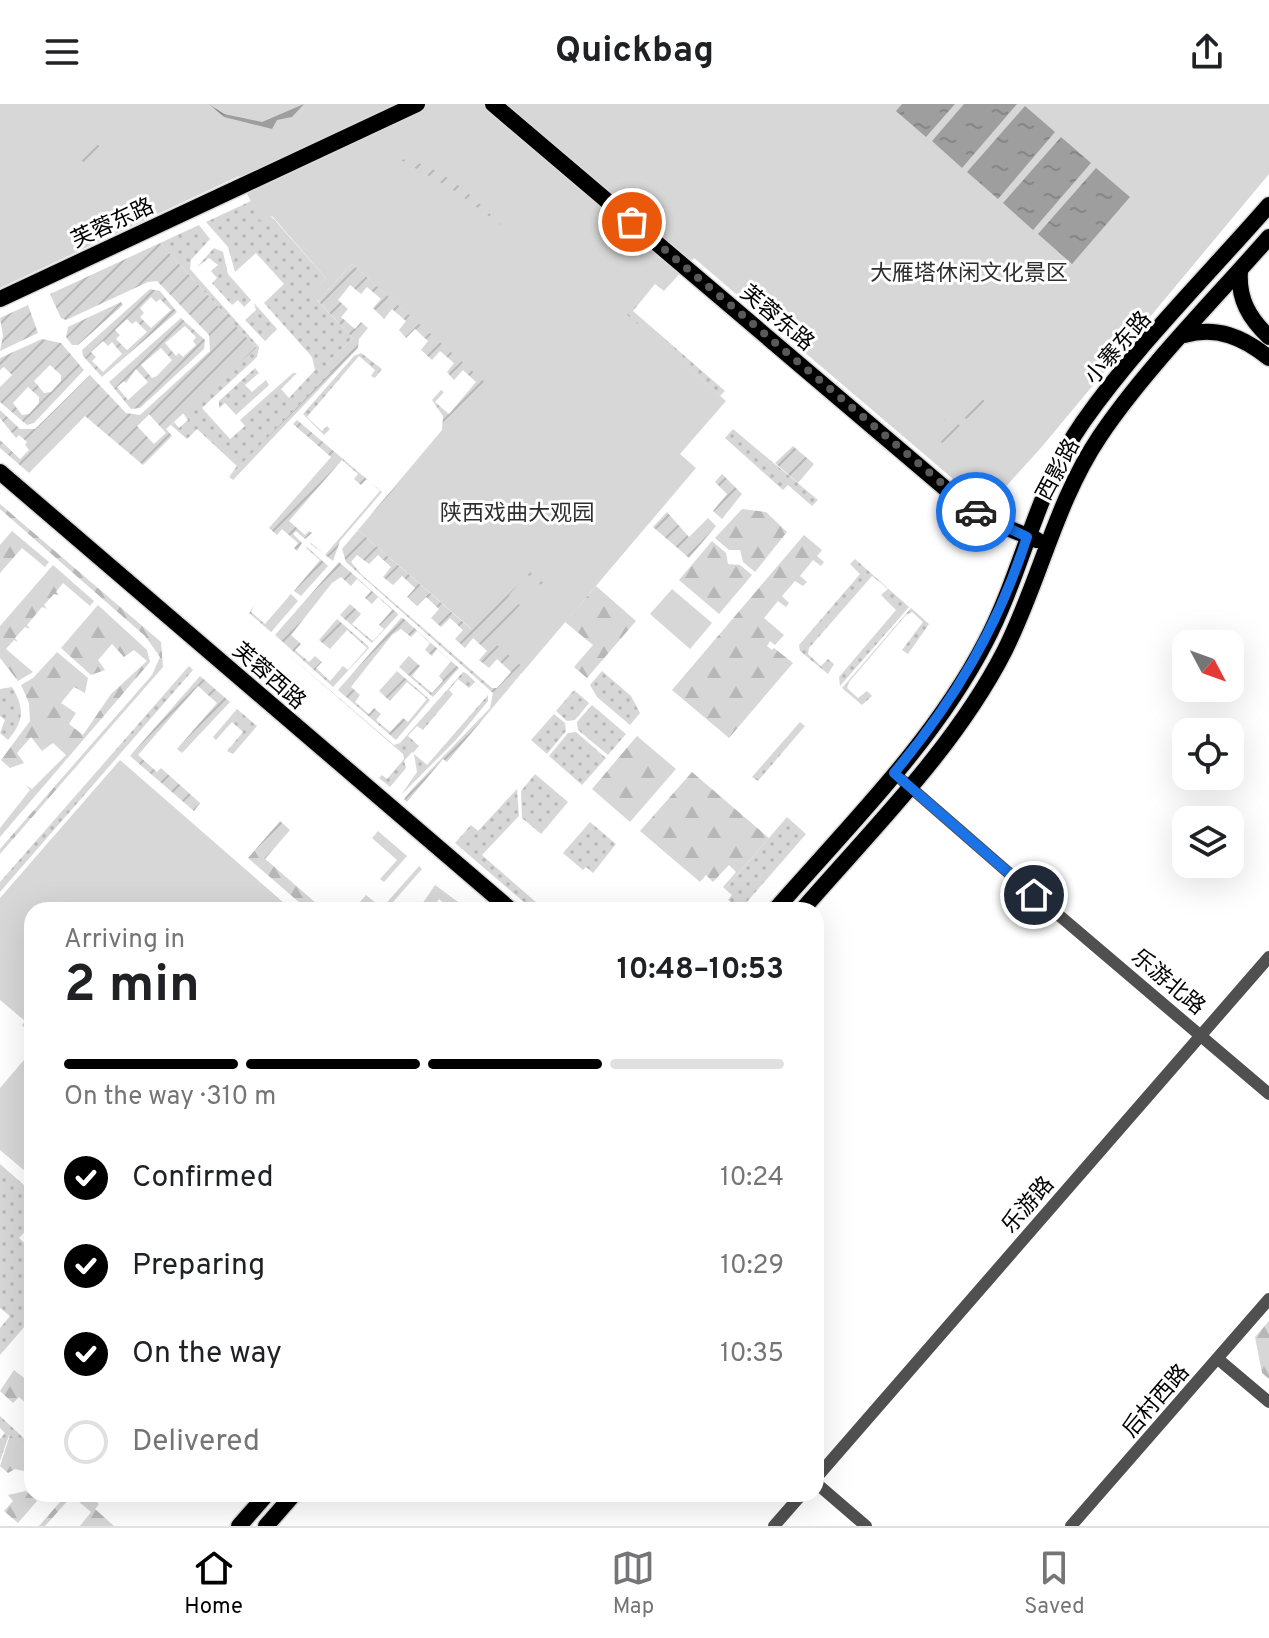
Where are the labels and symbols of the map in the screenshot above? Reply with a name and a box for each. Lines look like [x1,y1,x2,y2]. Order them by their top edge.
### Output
pin [598,188,666,256]
street label: 芙蓉东路 [67,193,159,255]
park label: 大雁塔休闲文化景区 [870,261,1068,288]
street label: 芙蓉东路 [734,280,819,358]
street label: 小寨东路 [1080,307,1158,391]
street label: 西影路 [1032,435,1087,506]
courier [936,472,1016,552]
park label: 陕西戏曲大观园 [440,501,594,528]
north arrow [1172,630,1244,702]
street label: 芙蓉西路 [226,638,310,716]
pin [1000,861,1068,929]
street label: 乐游北路 [1125,944,1210,1022]
street label: 乐游路 [997,1172,1061,1239]
street label: 后村西路 [1118,1360,1196,1444]

